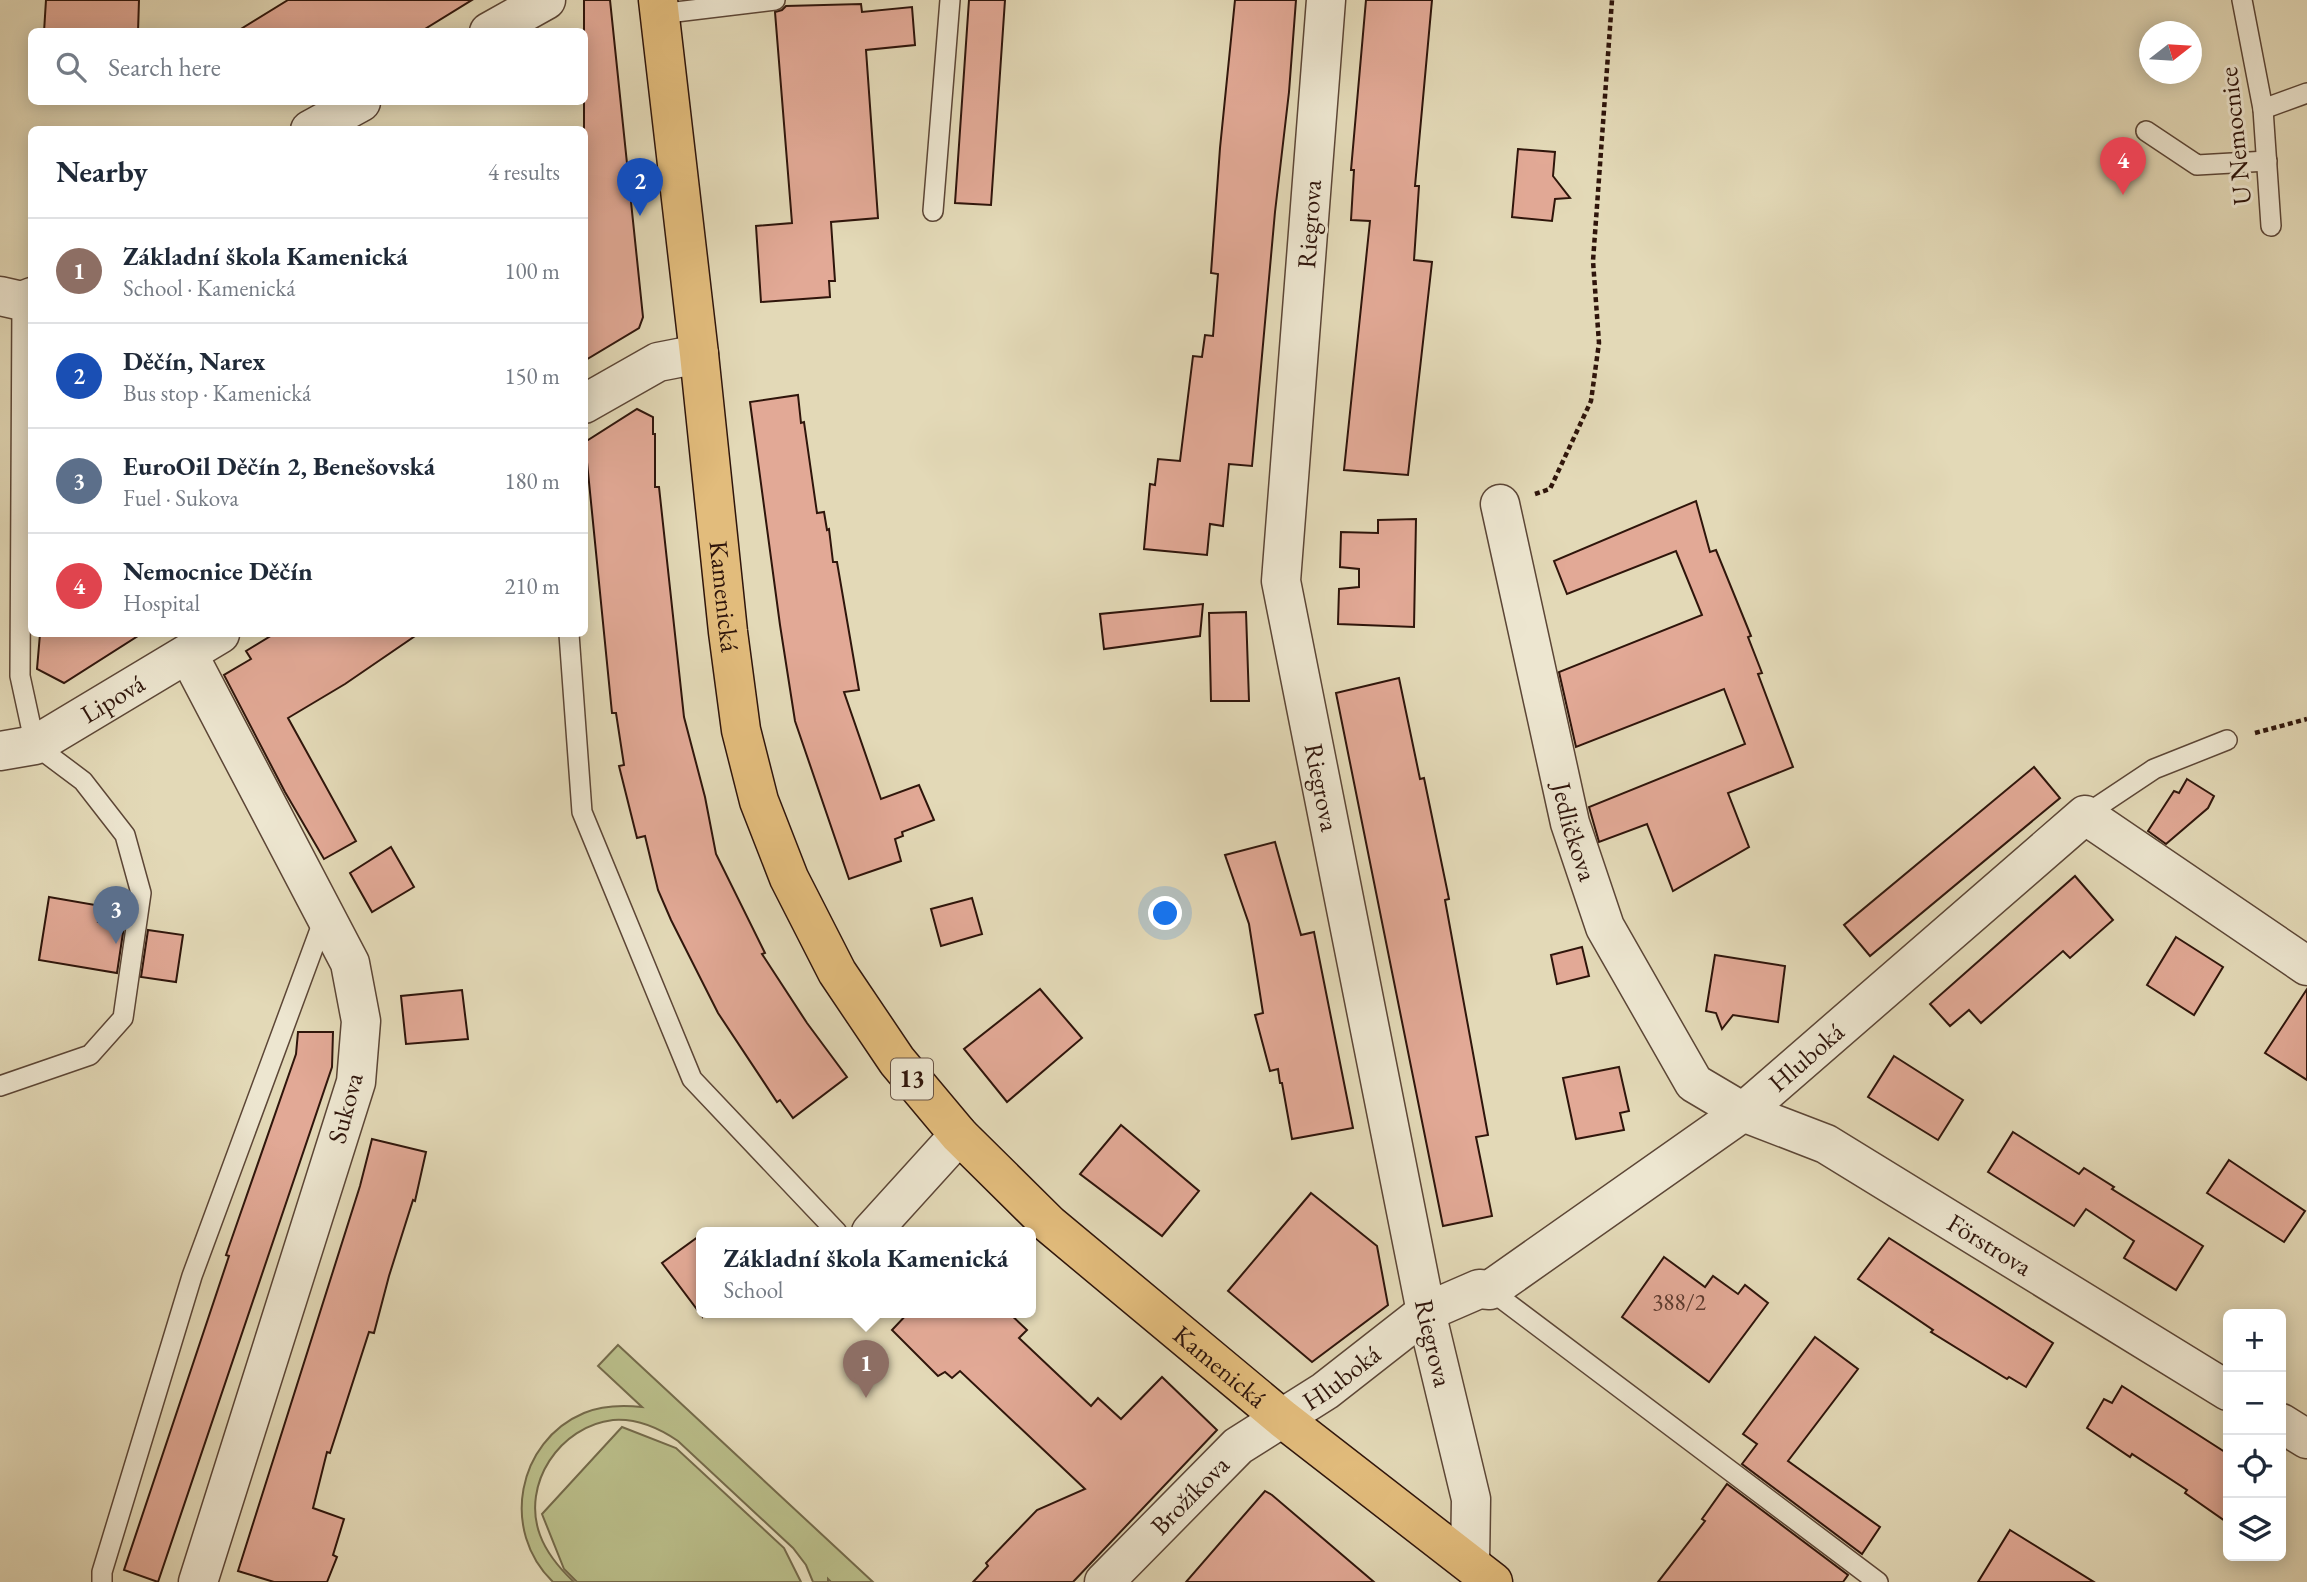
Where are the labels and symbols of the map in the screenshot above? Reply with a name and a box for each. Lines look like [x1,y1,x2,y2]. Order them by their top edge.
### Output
north arrow [2139,21,2202,84]
street label: U Nemocnice [2211,65,2259,207]
pin: 4 [2100,137,2146,195]
pin: 2 [617,158,663,216]
street label: Riegrova [1289,178,1329,270]
street label: Kamenická [702,539,748,655]
street label: Lipová [74,666,151,731]
street label: Riegrova [1297,740,1347,835]
street label: Jedličkova [1544,777,1605,886]
pin: 3 [93,886,139,944]
your location [1148,896,1182,930]
street label: Hluboká [1761,1015,1852,1099]
road number: 13 [891,1058,933,1100]
street label: Sukova [319,1068,371,1147]
street label: Förstrova [1941,1206,2039,1284]
house number: 388/2 [1652,1287,1706,1317]
street label: Riegrova [1407,1296,1461,1391]
street label: Kamenická [1166,1318,1274,1416]
street label: Hluboká [1296,1337,1388,1418]
pin: 1 [843,1340,889,1398]
street label: Brožíkova [1143,1448,1237,1542]

